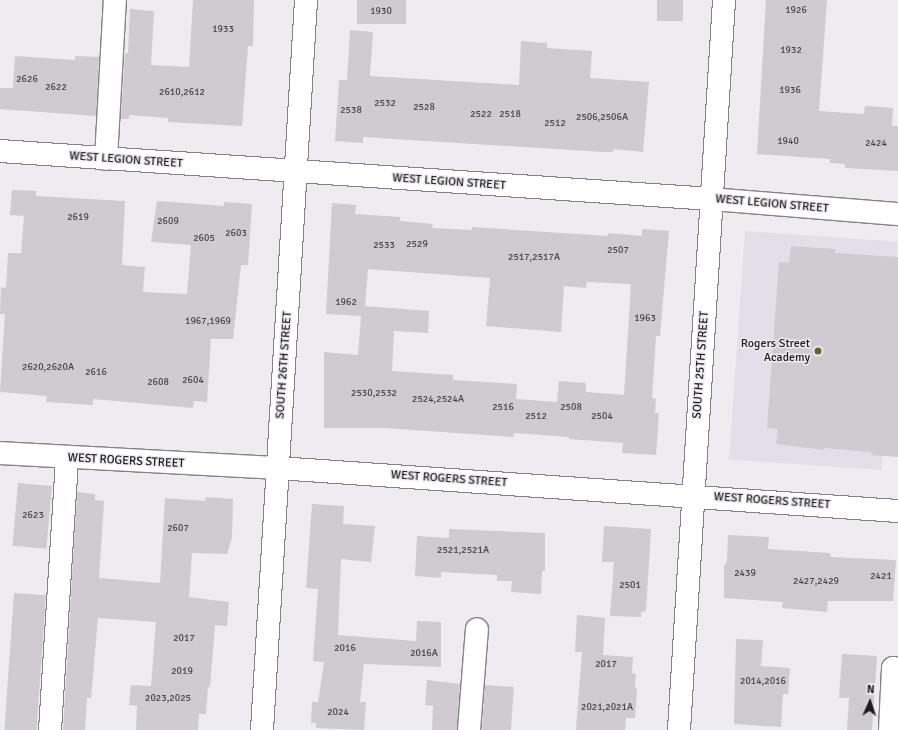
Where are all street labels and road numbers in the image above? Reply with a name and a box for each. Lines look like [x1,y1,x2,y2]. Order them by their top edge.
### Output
street label: WEST LEGION STREET [69,149,183,171]
street label: WEST LEGION STREET [392,171,506,193]
street label: WEST LEGION STREET [715,192,829,216]
street label: SOUTH 26TH STREET [273,311,295,419]
street label: SOUTH 25TH STREET [690,311,712,419]
street label: WEST ROGERS STREET [67,451,185,471]
street label: WEST ROGERS STREET [390,468,508,490]
street label: WEST ROGERS STREET [713,490,831,512]

